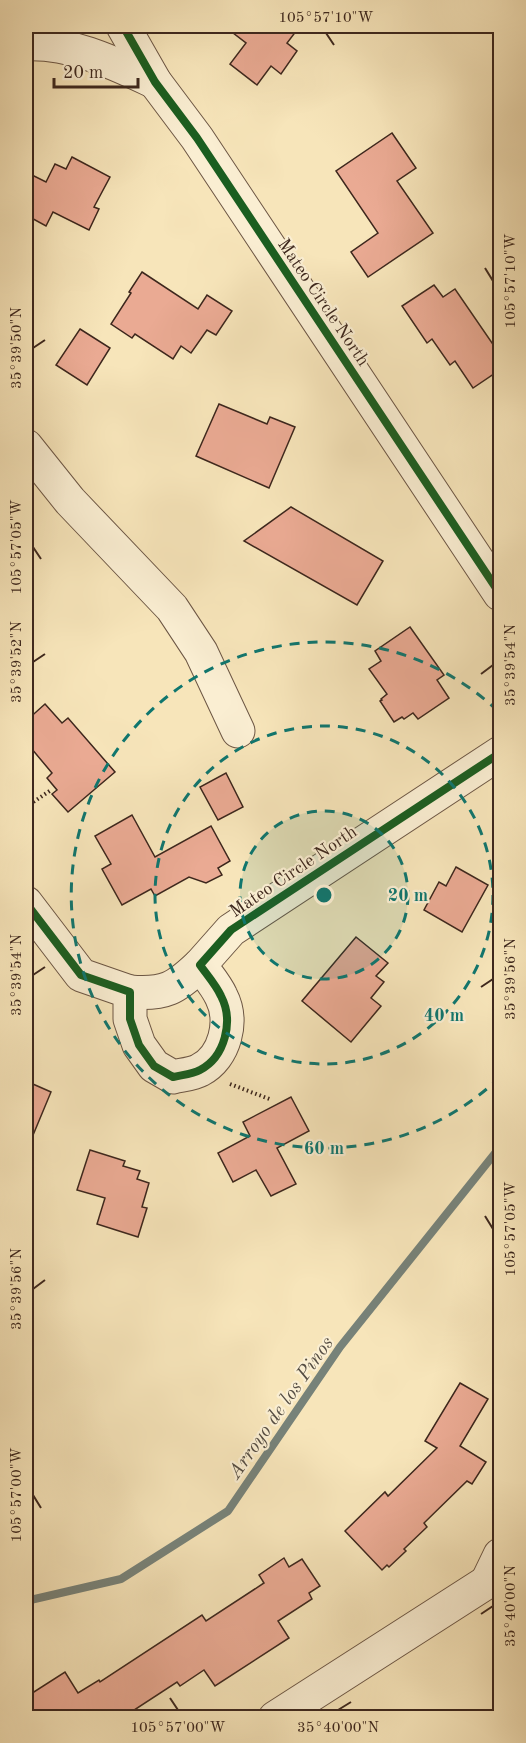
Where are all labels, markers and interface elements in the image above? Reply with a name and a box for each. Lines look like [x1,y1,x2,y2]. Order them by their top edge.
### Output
text: 105°57'10"W [278,11,374,26]
scale bar [54,51,138,89]
text: 20 m [63,64,103,82]
text: 105°57'10"W [504,233,519,329]
street label: Mateo Circle North [274,236,372,370]
text: 35°39'50"N [10,307,25,389]
text: 105°57'05"W [10,499,25,595]
text: 35°39'52"N [10,621,25,703]
text: 35°39'54"N [504,624,519,706]
street label: Mateo Circle North [227,823,361,921]
centre of rings [314,885,334,905]
text: 20 m [388,887,428,905]
text: 35°39'54"N [10,934,25,1016]
text: 35°39'56"N [504,938,519,1020]
text: 40 m [424,1007,464,1025]
text: 60 m [304,1140,344,1158]
text: 105°57'05"W [504,1181,519,1277]
text: 35°39'56"N [10,1248,25,1330]
water label: Arroyo de los Pinos [225,1333,338,1484]
text: 105°57'00"W [10,1447,25,1543]
text: 35°40'00"N [504,1565,519,1647]
text: 105°57'00"W [130,1721,226,1736]
text: 35°40'00"N [297,1721,379,1736]

